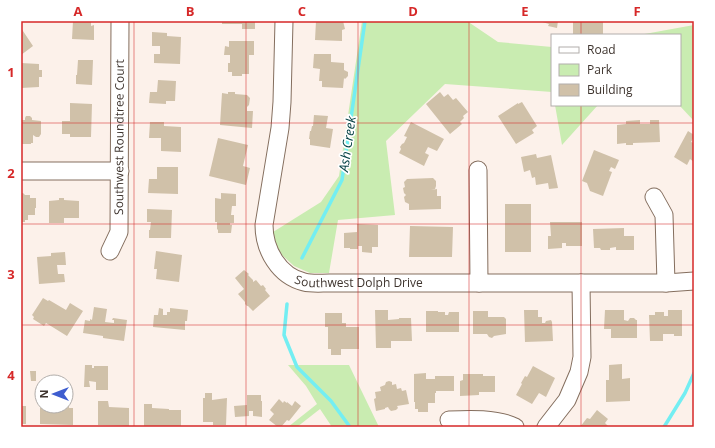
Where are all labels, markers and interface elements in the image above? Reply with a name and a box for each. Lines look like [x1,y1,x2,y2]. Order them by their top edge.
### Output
text: A [74,2,83,20]
text: B [186,2,195,20]
text: C [298,2,306,20]
text: D [408,2,418,20]
text: E [521,2,529,20]
text: F [633,2,641,20]
legend [551,34,681,106]
text: Road [587,41,616,58]
street label: Southwest Roundtree Court [110,59,128,215]
text: Park [587,61,613,78]
text: 1 [7,63,15,81]
text: Building [587,81,633,98]
water label: Ash Creek [334,114,360,174]
text: 2 [7,164,15,182]
text: 3 [7,265,15,283]
street label: Southwest Dolph Drive [292,271,423,291]
text: 4 [7,366,15,384]
north arrow [34,374,74,414]
text: N [36,390,51,398]

